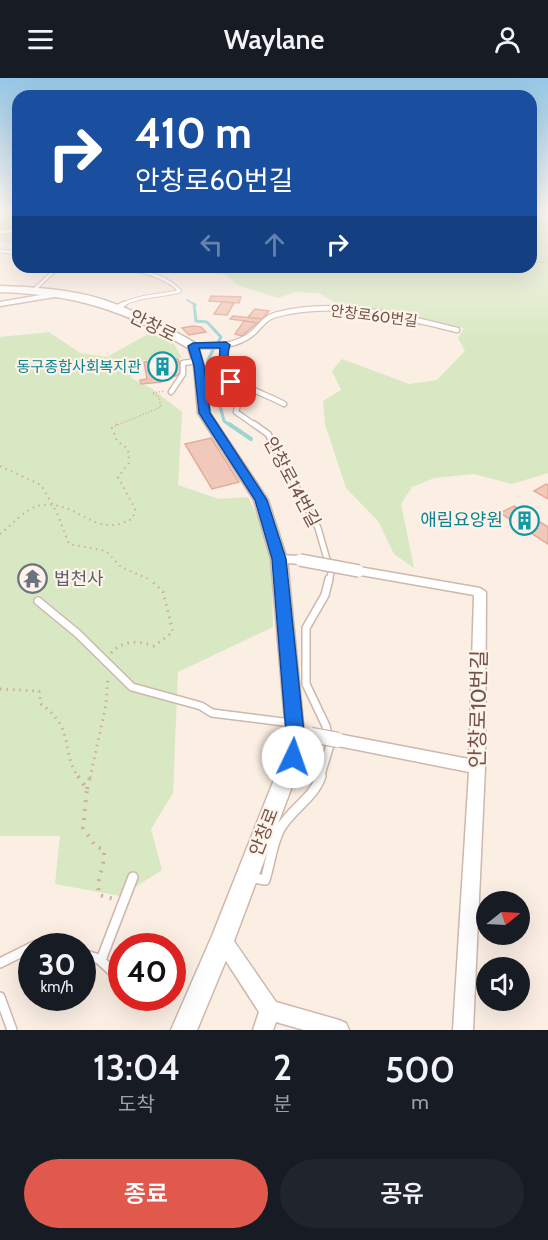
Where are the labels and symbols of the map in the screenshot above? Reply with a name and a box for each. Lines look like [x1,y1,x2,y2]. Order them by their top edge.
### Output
street label: 안창로60번길 [329,302,419,330]
street label: 안창로 [126,305,180,347]
building icon: 동구종합사회복지관 [146,351,178,383]
pin [205,356,256,407]
place label: 동구종합사회복지관 [17,358,141,376]
street label: 안창로14번길 [259,433,325,531]
building icon: 애림요양원 [508,504,540,536]
place label: 애림요양원 [420,509,503,531]
temple icon: 법천사 [17,563,49,595]
place label: 법천사 [54,568,104,590]
street label: 안창로10번길 [464,650,492,768]
position arrow [261,725,325,789]
street label: 안창로 [245,805,283,859]
north arrow [476,891,530,945]
speed limit sign: 40 [108,933,186,1011]

